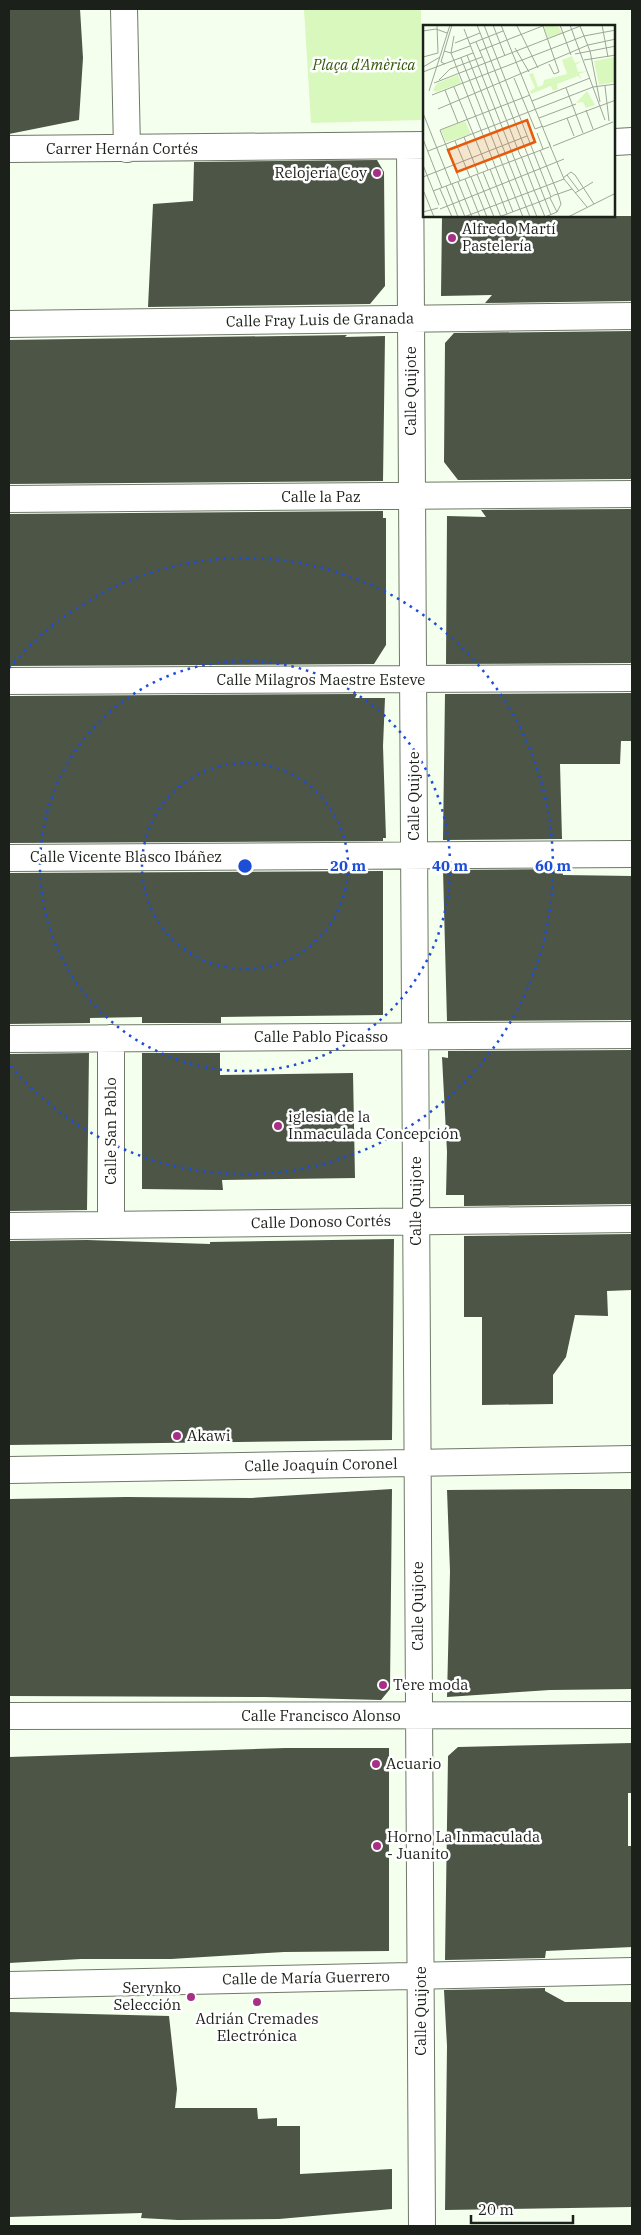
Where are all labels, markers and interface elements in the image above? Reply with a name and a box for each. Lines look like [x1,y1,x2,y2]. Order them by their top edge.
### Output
inset map [423,25,616,218]
park label: Plaça d'Amèrica [312,55,416,74]
street label: Carrer Hernán Cortés [46,139,198,158]
place label: Relojería Coy [275,163,367,182]
marker: Relojería Coy [371,167,383,179]
place label: Alfredo Martí Pastelería [462,219,556,255]
marker: Alfredo Martí Pastelería [446,232,458,244]
street label: Calle Fray Luis de Granada [226,308,414,331]
street label: Calle Quijote [401,346,420,436]
street label: Calle la Paz [281,487,361,506]
street label: Calle Milagros Maestre Esteve [217,670,425,689]
street label: Calle Quijote [404,751,423,841]
street label: Calle Vicente Blasco Ibáñez [30,847,222,866]
text: 20 m [330,856,366,875]
text: 40 m [432,856,468,875]
text: 60 m [535,856,571,875]
centre of rings [236,857,254,875]
street label: Calle Pablo Picasso [254,1027,388,1046]
street label: Calle San Pablo [101,1077,120,1185]
place label: iglesia de la Inmaculada Concepción [288,1107,459,1143]
marker: iglesia de la Inmaculada Concepción [272,1120,284,1132]
street label: Calle Quijote [406,1156,425,1246]
street label: Calle Donoso Cortés [251,1211,391,1232]
place label: Akawi [187,1426,231,1445]
marker: Akawi [171,1430,183,1442]
street label: Calle Joaquín Coronel [244,1454,398,1475]
street label: Calle Quijote [408,1561,427,1651]
place label: Tere moda [393,1675,469,1694]
marker: Tere moda [377,1679,389,1691]
street label: Calle Francisco Alonso [241,1706,401,1725]
place label: Acuario [386,1754,441,1773]
marker: Acuario [370,1758,382,1770]
place label: Horno La Inmaculada - Juanito [387,1827,540,1863]
marker: Horno La Inmaculada - Juanito [371,1840,383,1852]
street label: Calle Quijote [411,1966,430,2056]
street label: Calle de María Guerrero [222,1967,390,1988]
place label: Serynko Selección [113,1978,181,2014]
marker: Serynko Selección [185,1991,197,2003]
marker: Adrián Cremades Electrónica [251,1996,263,2008]
place label: Adrián Cremades Electrónica [195,2009,319,2045]
scale bar [471,2192,574,2224]
text: 20 m [478,2200,514,2219]

